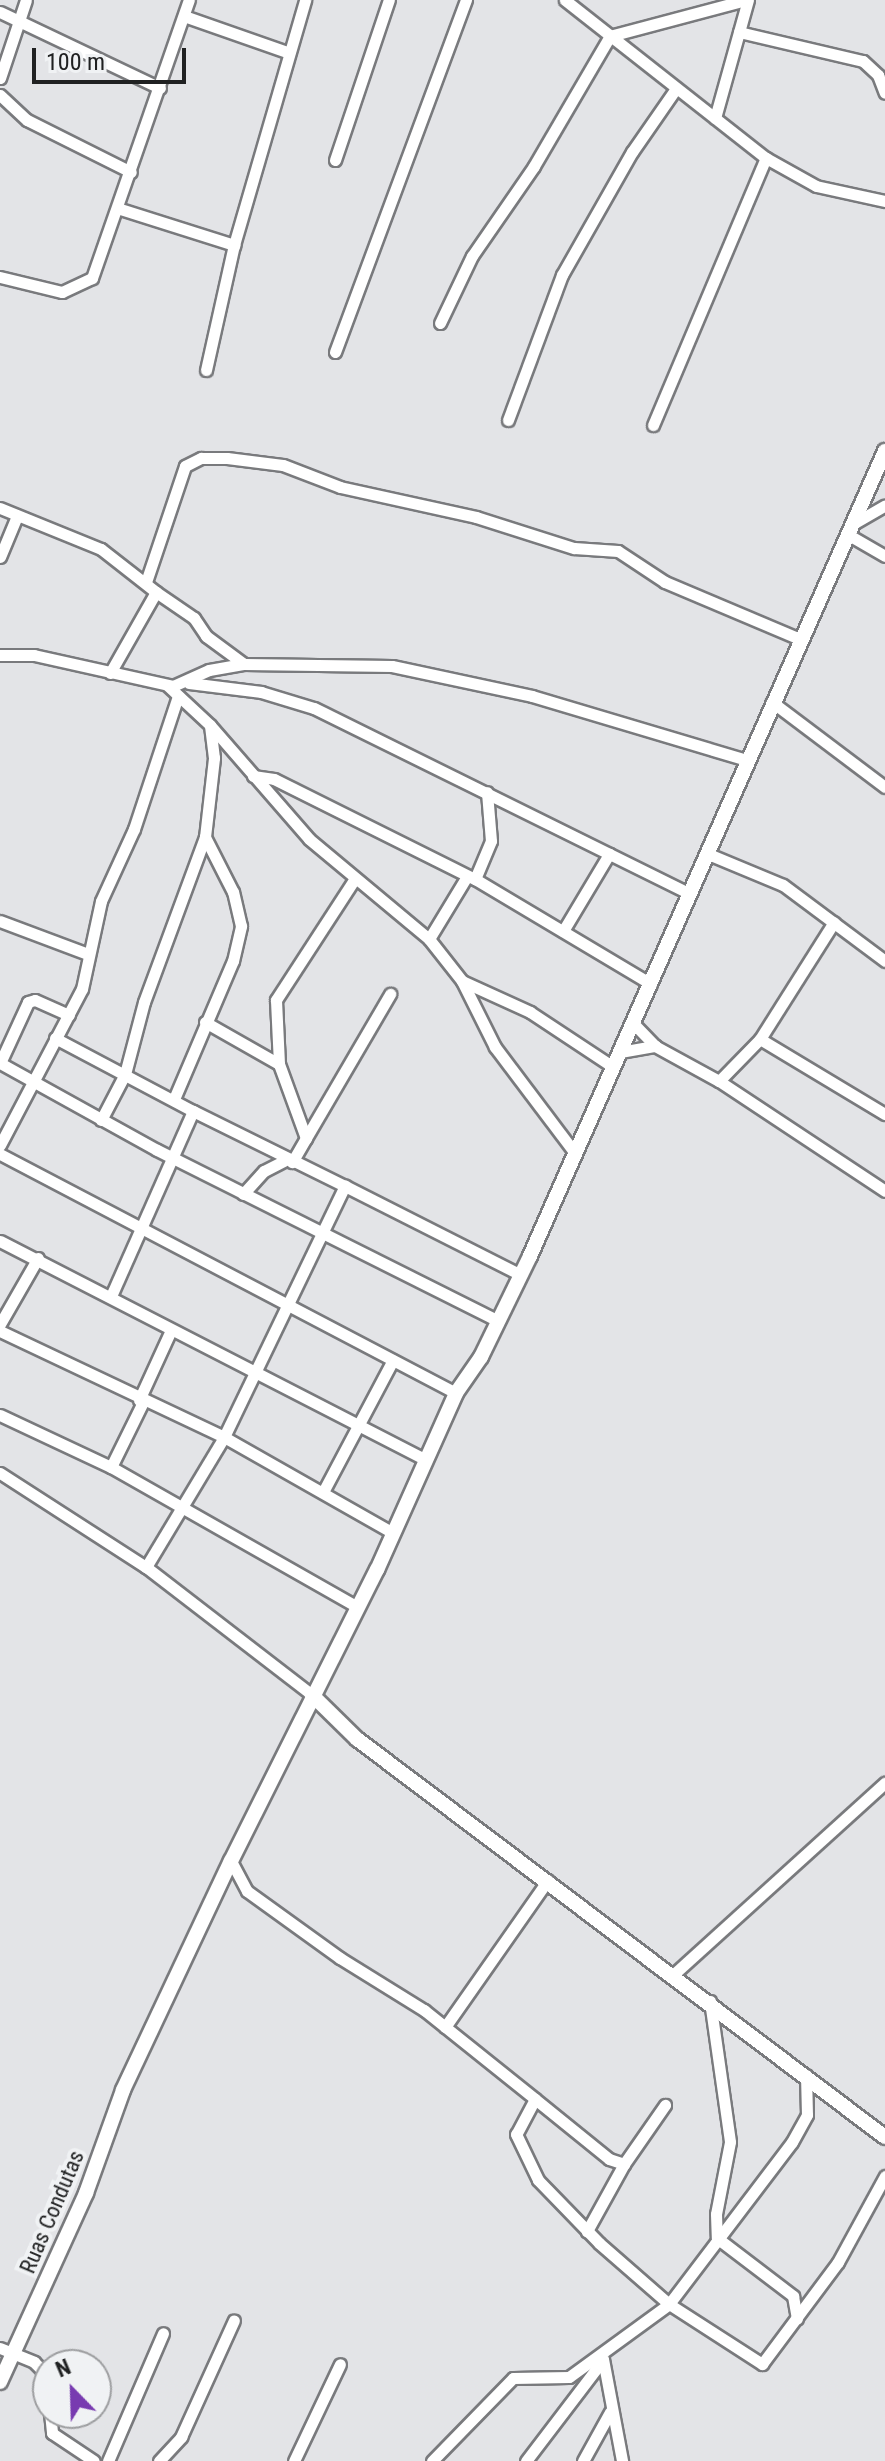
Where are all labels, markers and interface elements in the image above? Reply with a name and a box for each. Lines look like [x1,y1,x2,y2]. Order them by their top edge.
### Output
scale bar [36,32,190,82]
text: 100 m [46,48,105,76]
street label: Ruas Condutas [14,2147,90,2277]
north arrow [32,2349,112,2429]
text: N [52,2354,74,2382]

